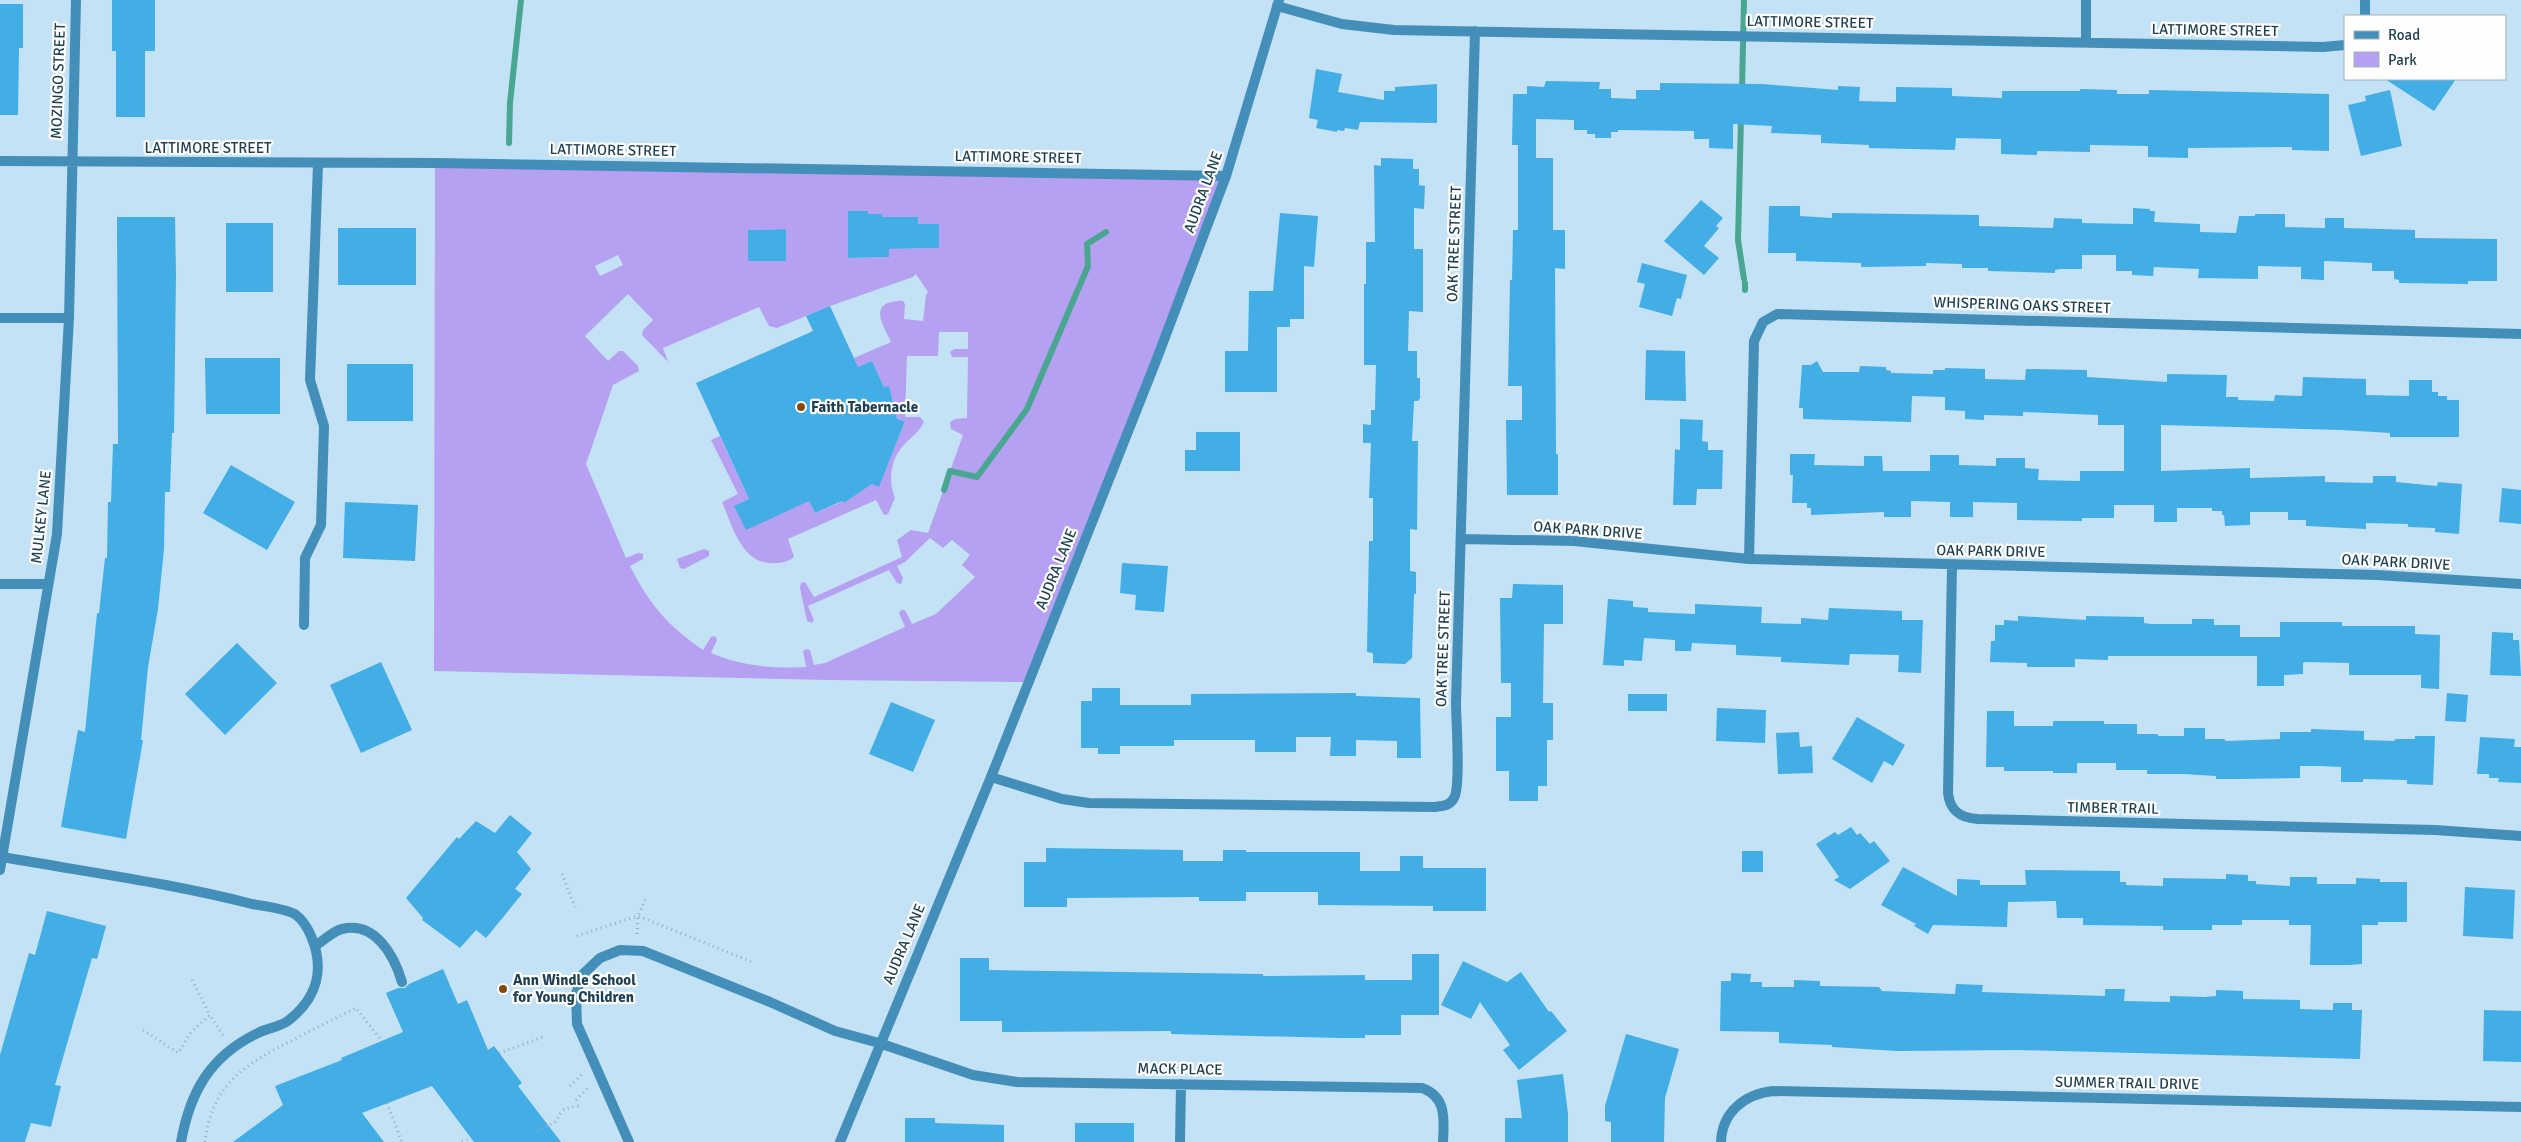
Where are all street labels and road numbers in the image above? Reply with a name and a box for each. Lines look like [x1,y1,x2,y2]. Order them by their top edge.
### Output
street label: LATTIMORE STREET [1746,12,1874,32]
street label: LATTIMORE STREET [2151,20,2279,40]
street label: MOZINGO STREET [47,22,69,139]
street label: LATTIMORE STREET [144,139,272,157]
street label: LATTIMORE STREET [549,140,677,160]
street label: LATTIMORE STREET [954,147,1082,167]
street label: AUDRA LANE [1180,149,1226,235]
street label: OAK TREE STREET [1443,185,1465,303]
street label: WHISPERING OAKS STREET [1933,293,2112,317]
street label: MULKEY LANE [27,470,55,564]
street label: OAK PARK DRIVE [1533,517,1643,543]
street label: AUDRA LANE [1032,526,1080,612]
street label: OAK PARK DRIVE [1936,541,2046,561]
street label: OAK PARK DRIVE [2341,550,2451,574]
street label: OAK TREE STREET [1432,590,1454,708]
street label: TIMBER TRAIL [2067,798,2159,818]
street label: AUDRA LANE [879,901,929,987]
street label: MACK PLACE [1137,1059,1223,1079]
street label: SUMMER TRAIL DRIVE [2055,1073,2199,1093]

